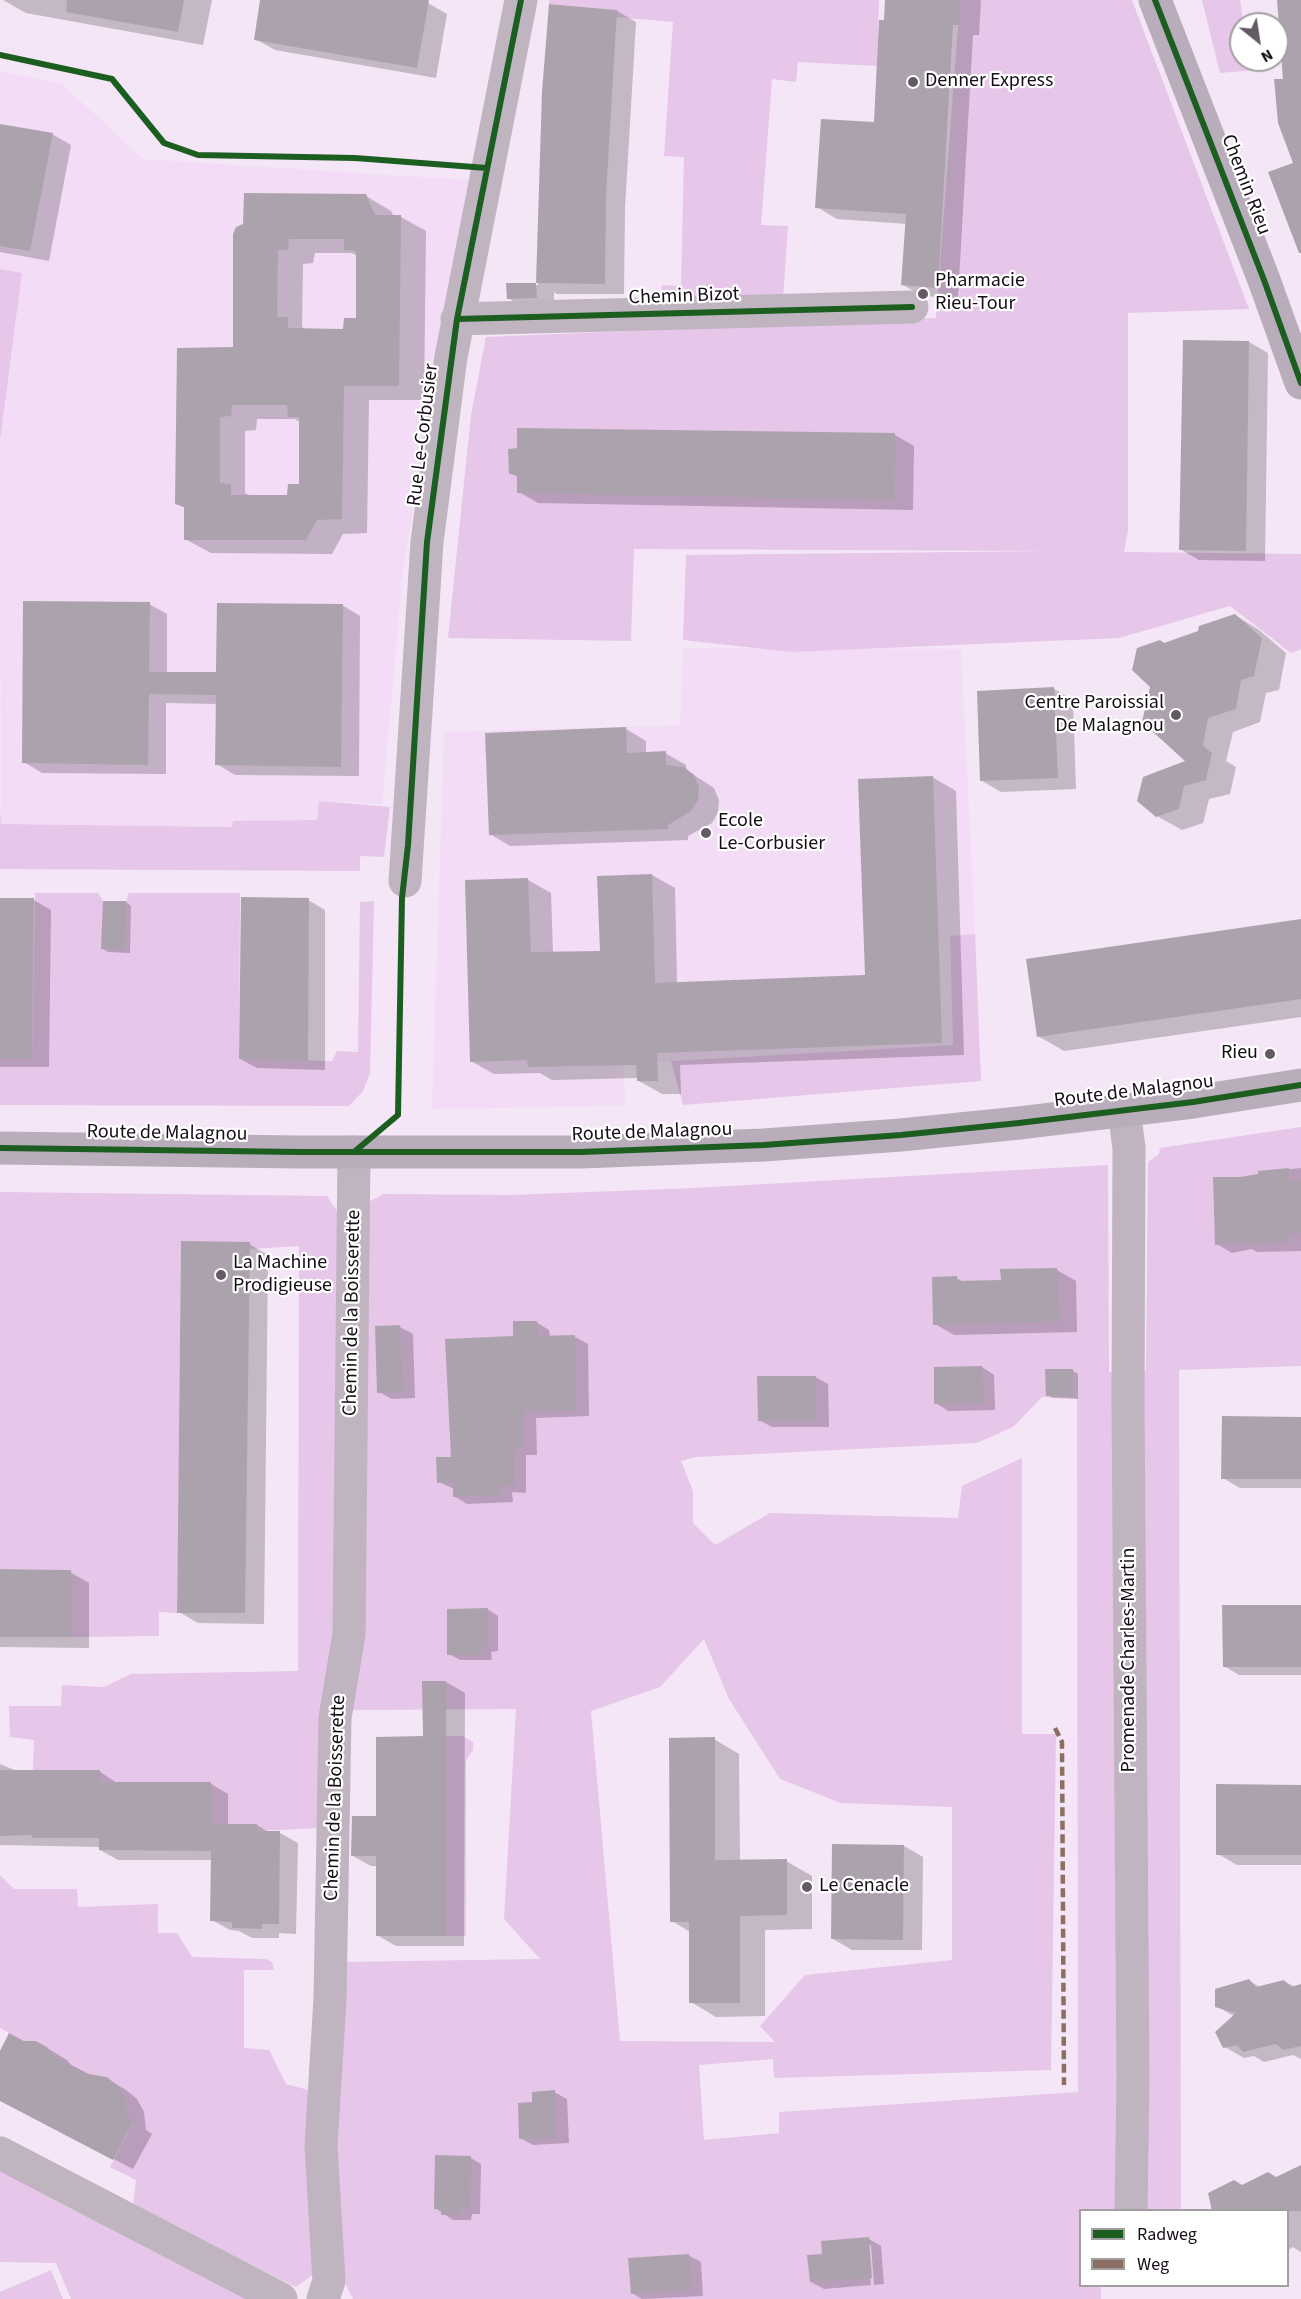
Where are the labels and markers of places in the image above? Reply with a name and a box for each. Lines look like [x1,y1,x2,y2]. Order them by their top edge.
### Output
place label: Denner Express [925,70,1053,94]
marker: Denner Express [906,75,920,89]
place label: Pharmacie Rieu-Tour [935,270,1025,317]
marker: Pharmacie Rieu-Tour [916,287,930,301]
place label: Centre Paroissial De Malagnou [1024,692,1164,739]
marker: Centre Paroissial De Malagnou [1169,708,1183,722]
place label: Ecole Le-Corbusier [718,810,825,857]
marker: Ecole Le-Corbusier [699,826,713,840]
place label: Rieu [1221,1042,1258,1066]
marker: Rieu [1263,1047,1277,1061]
place label: La Machine Prodigieuse [233,1252,332,1299]
marker: La Machine Prodigieuse [214,1268,228,1282]
place label: Le Cenacle [819,1875,909,1899]
marker: Le Cenacle [800,1880,814,1894]

